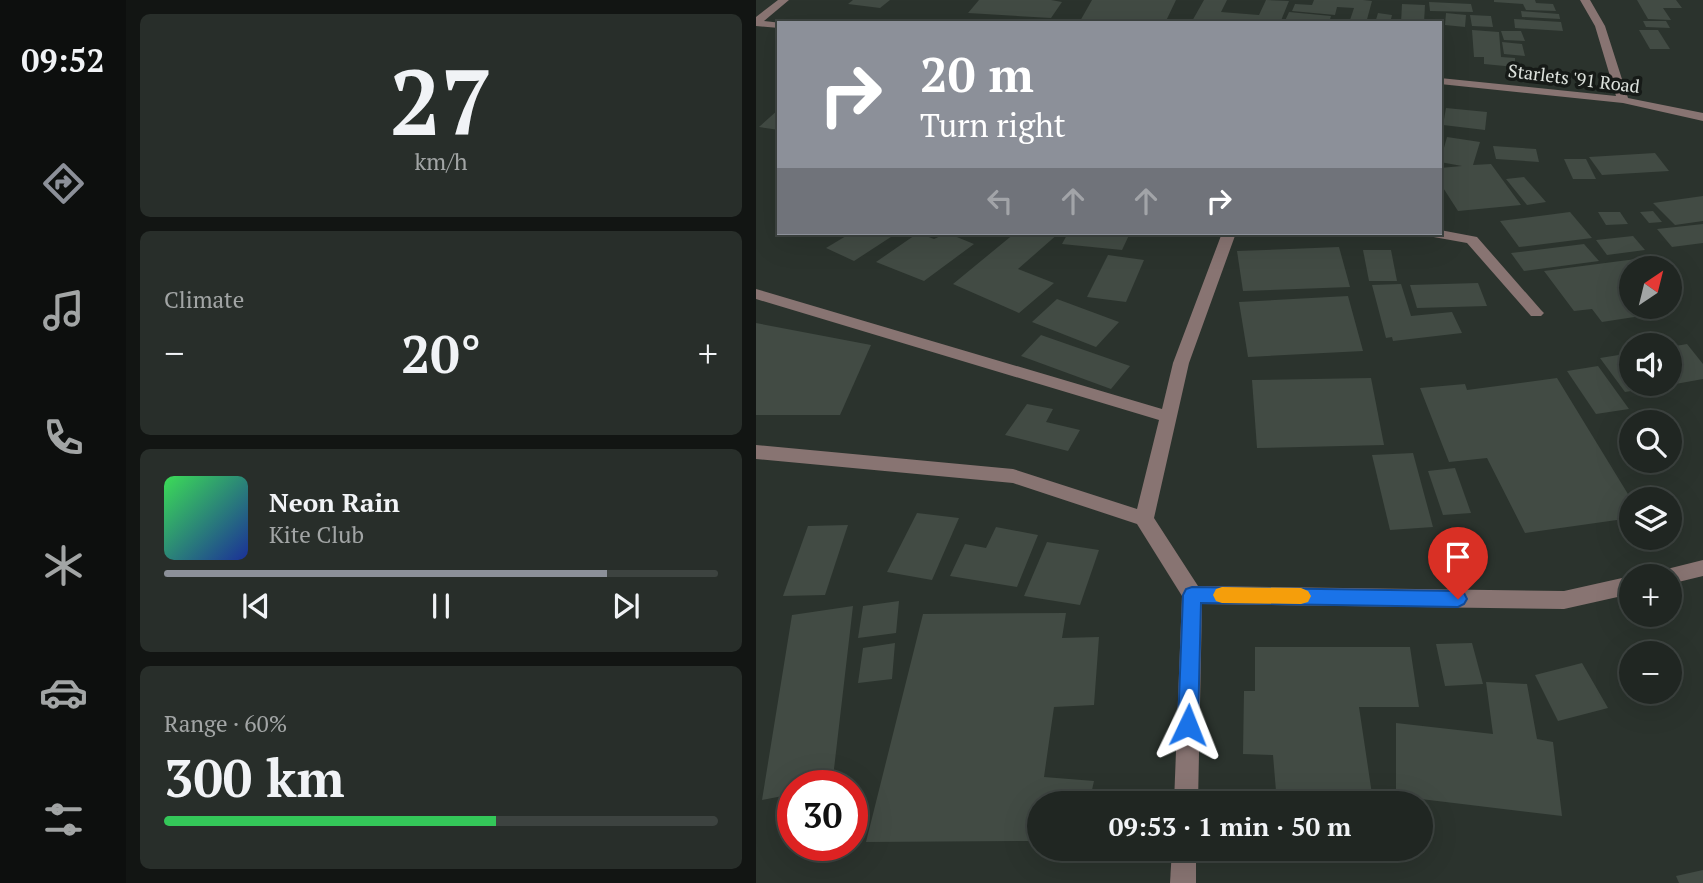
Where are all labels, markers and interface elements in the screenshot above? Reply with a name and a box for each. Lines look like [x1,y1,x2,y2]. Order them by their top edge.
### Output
text: 09:52 [21,39,105,81]
text: 27 [390,40,492,161]
text: 20 m [920,41,1034,106]
icon: right [805,49,896,140]
street label: Starlets '91 Road [1507,58,1641,98]
text: Turn right [920,104,1066,146]
text: km/h [414,146,468,177]
icon: directions [39,159,88,208]
icon: left [981,182,1019,220]
icon: ahead [1054,182,1092,220]
icon: ahead [1127,182,1165,220]
icon: right [1200,182,1238,220]
north arrow [1619,256,1682,318]
map controls [1619,256,1682,704]
text: Climate [164,284,244,315]
icon: music [39,286,88,335]
text: 20° [401,319,481,388]
text: − [164,328,184,378]
text: + [698,328,718,378]
button: sound [1619,333,1682,396]
button: search [1619,410,1682,473]
icon: phone [39,413,88,462]
text: Neon Rain [269,485,400,519]
button: layers [1619,487,1682,550]
text: Kite Club [269,519,364,550]
pin [1428,527,1488,599]
icon: arrive [1439,538,1477,576]
icon: climate [39,541,88,590]
button: + [1619,564,1682,627]
icon: previous [237,587,275,625]
icon: pause [422,587,460,625]
icon: next [607,587,645,625]
button: − [1619,641,1682,704]
icon: car [39,668,88,717]
position arrow [1151,688,1225,762]
text: Range · 60% [164,708,287,739]
text: 300 km [164,743,345,812]
speed limit sign: 30 [777,770,868,861]
icon: filters [39,795,88,844]
text: 09:53 · 1 min · 50 m [1109,809,1351,843]

